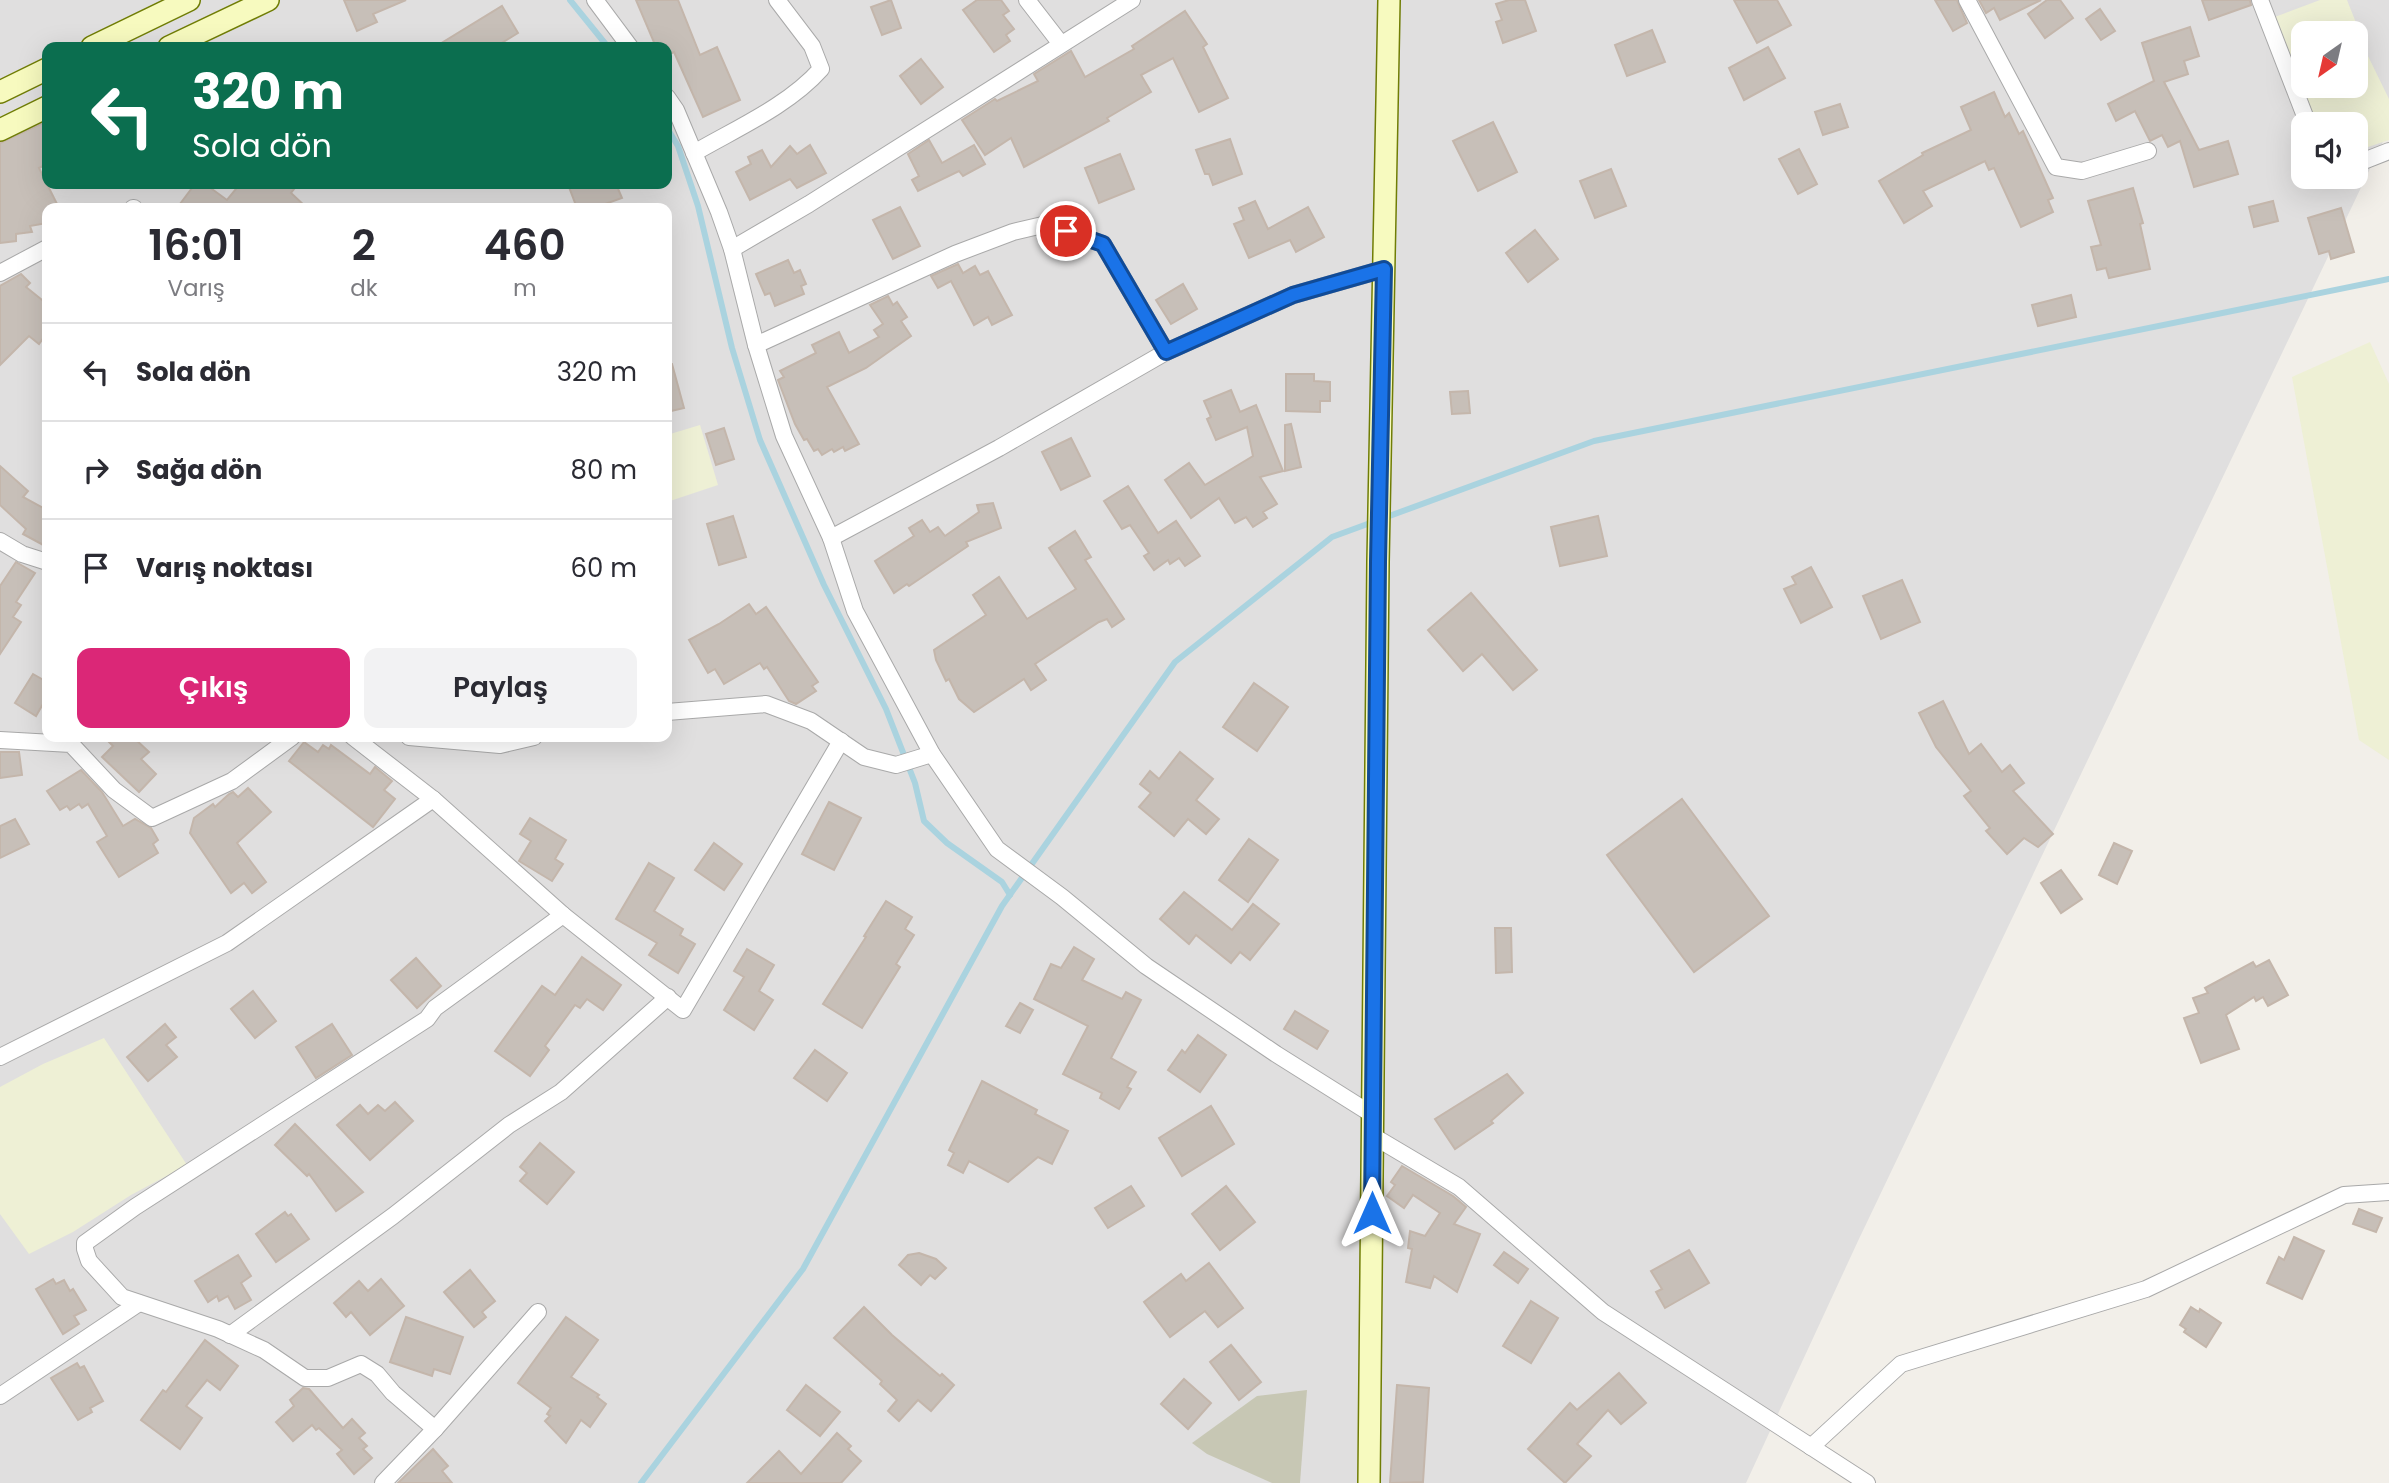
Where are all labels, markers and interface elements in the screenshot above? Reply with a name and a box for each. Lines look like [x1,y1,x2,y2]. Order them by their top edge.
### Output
north arrow [2291,21,2368,98]
map controls [2291,21,2368,189]
text: 320 m [192,58,344,126]
icon: left [77,70,168,161]
button: sound [2291,112,2368,189]
text: Sola dön [192,123,332,168]
pin [1036,201,1096,261]
icon: arrive [1047,212,1085,250]
text: 16:01 [148,216,244,275]
text: 2 [352,216,376,275]
text: 460 [484,216,566,275]
text: Varış [167,272,225,304]
text: dk [350,272,378,304]
text: m [513,272,537,304]
icon: left [77,353,115,391]
text: Sola dön [136,354,251,390]
text: 320 m [557,354,637,390]
icon: right [77,451,115,489]
text: Sağa dön [136,452,262,488]
text: 80 m [571,452,637,488]
icon: arrive [77,549,115,587]
text: Varış noktası [136,550,313,586]
text: 60 m [570,550,637,586]
button: Çıkış [77,648,350,728]
button: Paylaş [364,648,637,728]
position arrow [1335,1176,1409,1250]

